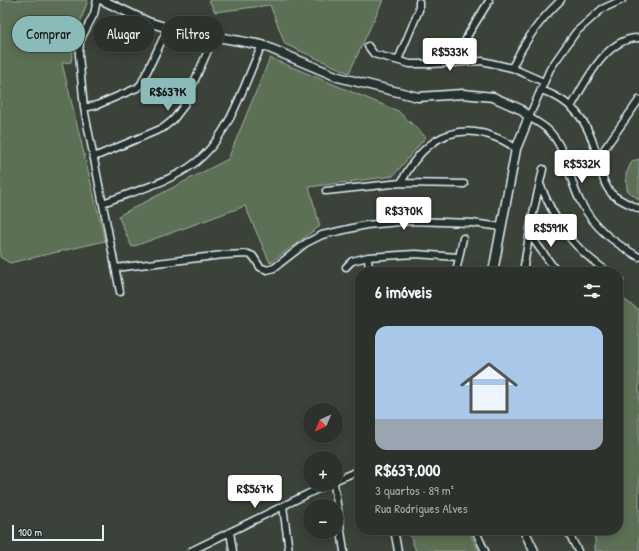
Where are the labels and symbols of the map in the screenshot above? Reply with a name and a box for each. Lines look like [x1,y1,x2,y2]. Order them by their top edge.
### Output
pin: R$533K [417,38,483,72]
pin: R$637K [135,78,201,112]
pin: R$532K [549,150,615,184]
pin: R$370K [371,197,437,231]
pin: R$591K [518,214,584,248]
north arrow [303,403,343,443]
pin: R$567K [222,475,288,509]
scale bar [12,523,104,542]

